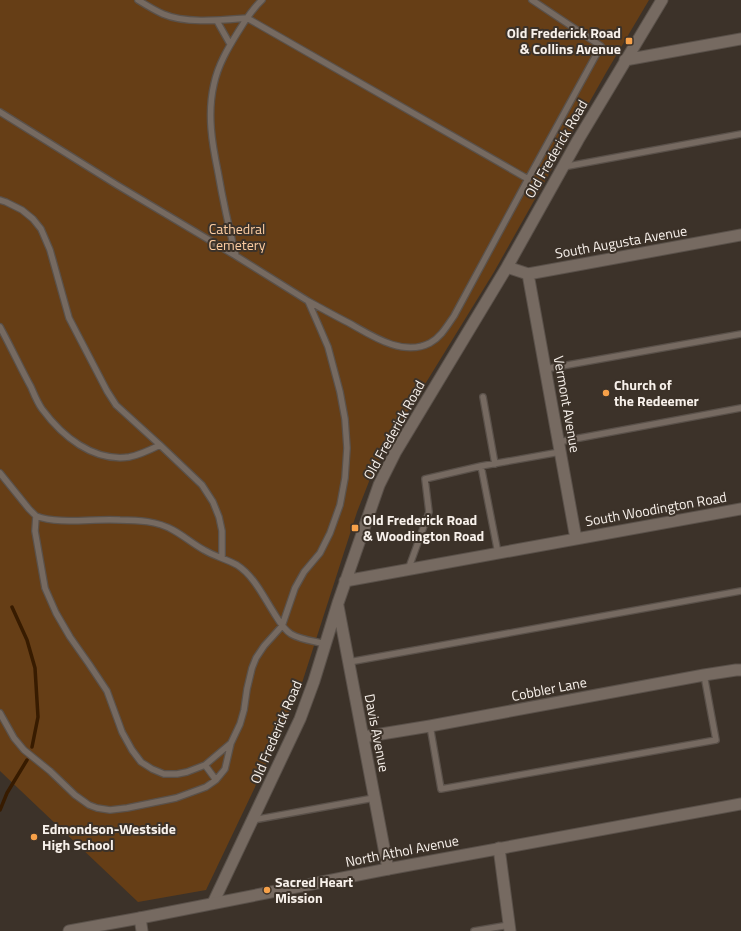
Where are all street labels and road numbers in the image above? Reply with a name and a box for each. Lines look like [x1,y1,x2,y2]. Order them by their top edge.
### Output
street label: Old Frederick Road [519,96,592,202]
street label: South Augusta Avenue [553,220,689,263]
street label: Vermont Avenue [549,354,586,454]
street label: Old Frederick Road [358,376,430,483]
street label: South Woodington Road [584,486,728,531]
street label: Cobbler Lane [510,671,588,706]
street label: Old Frederick Road [244,677,307,787]
street label: Davis Avenue [360,692,395,774]
street label: North Athol Avenue [343,829,460,872]

